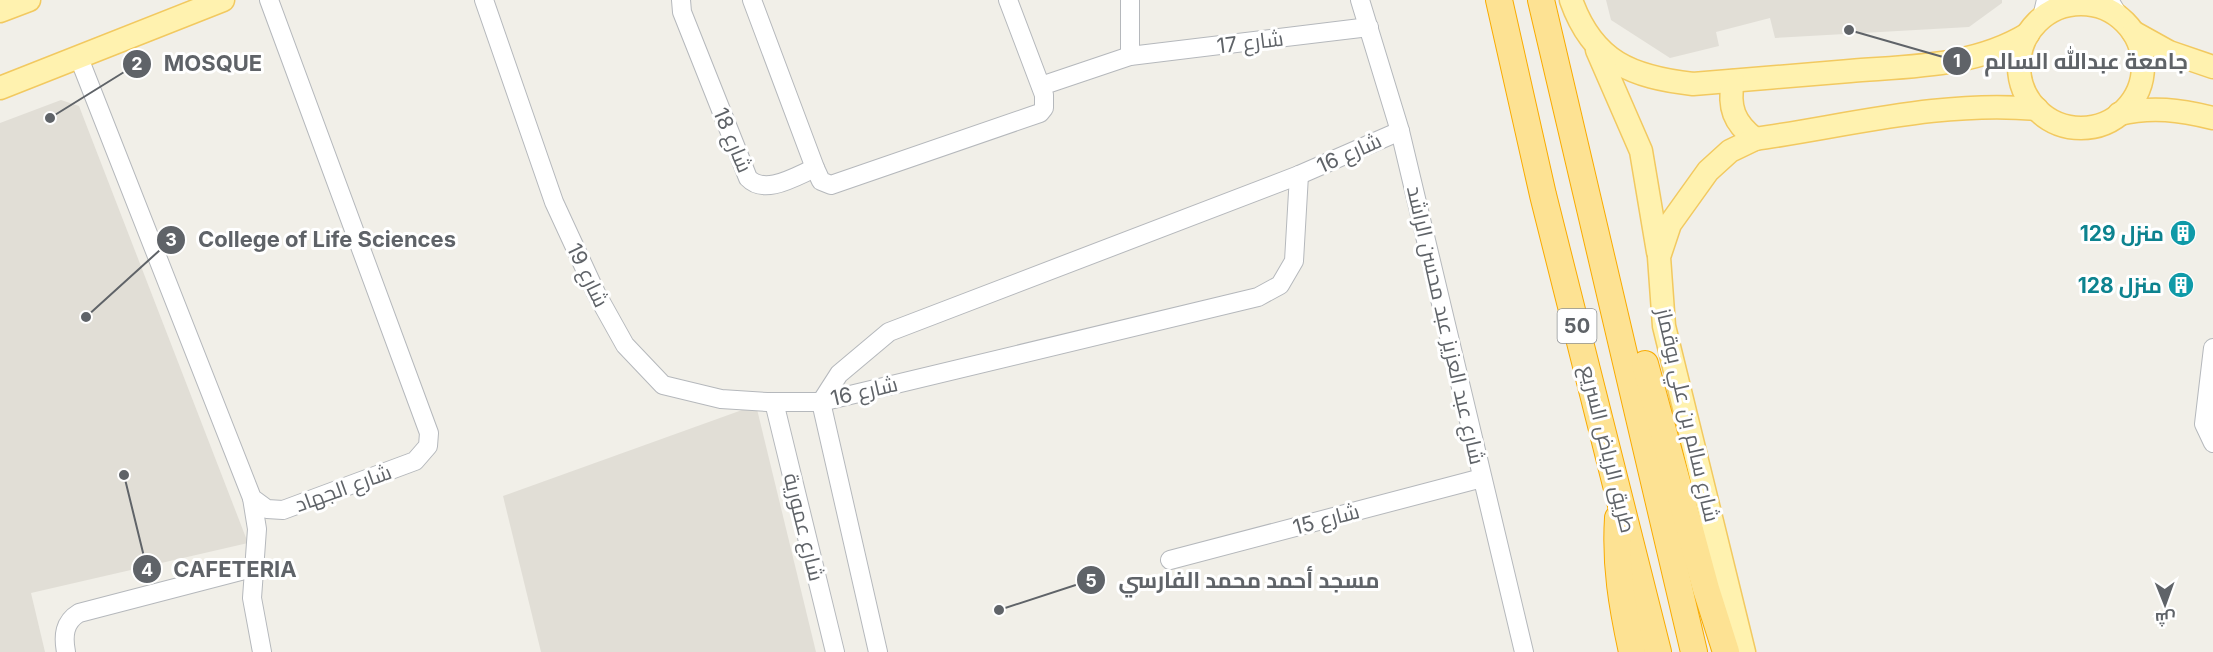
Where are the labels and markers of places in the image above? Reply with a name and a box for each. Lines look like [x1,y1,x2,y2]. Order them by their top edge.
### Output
callout: جامعة عبدالله السالم [1942,41,2200,81]
callout: MOSQUE [122,44,274,84]
building icon: منزل 129 [2168,218,2198,248]
callout: College of Life Sciences [156,220,468,260]
place label: منزل 129 [2080,221,2164,246]
building icon: منزل 128 [2166,270,2196,300]
place label: منزل 128 [2078,273,2162,298]
callout: CAFETERIA [132,549,309,589]
callout: مسجد أحمد محمد الفارسي [1076,560,1391,600]

